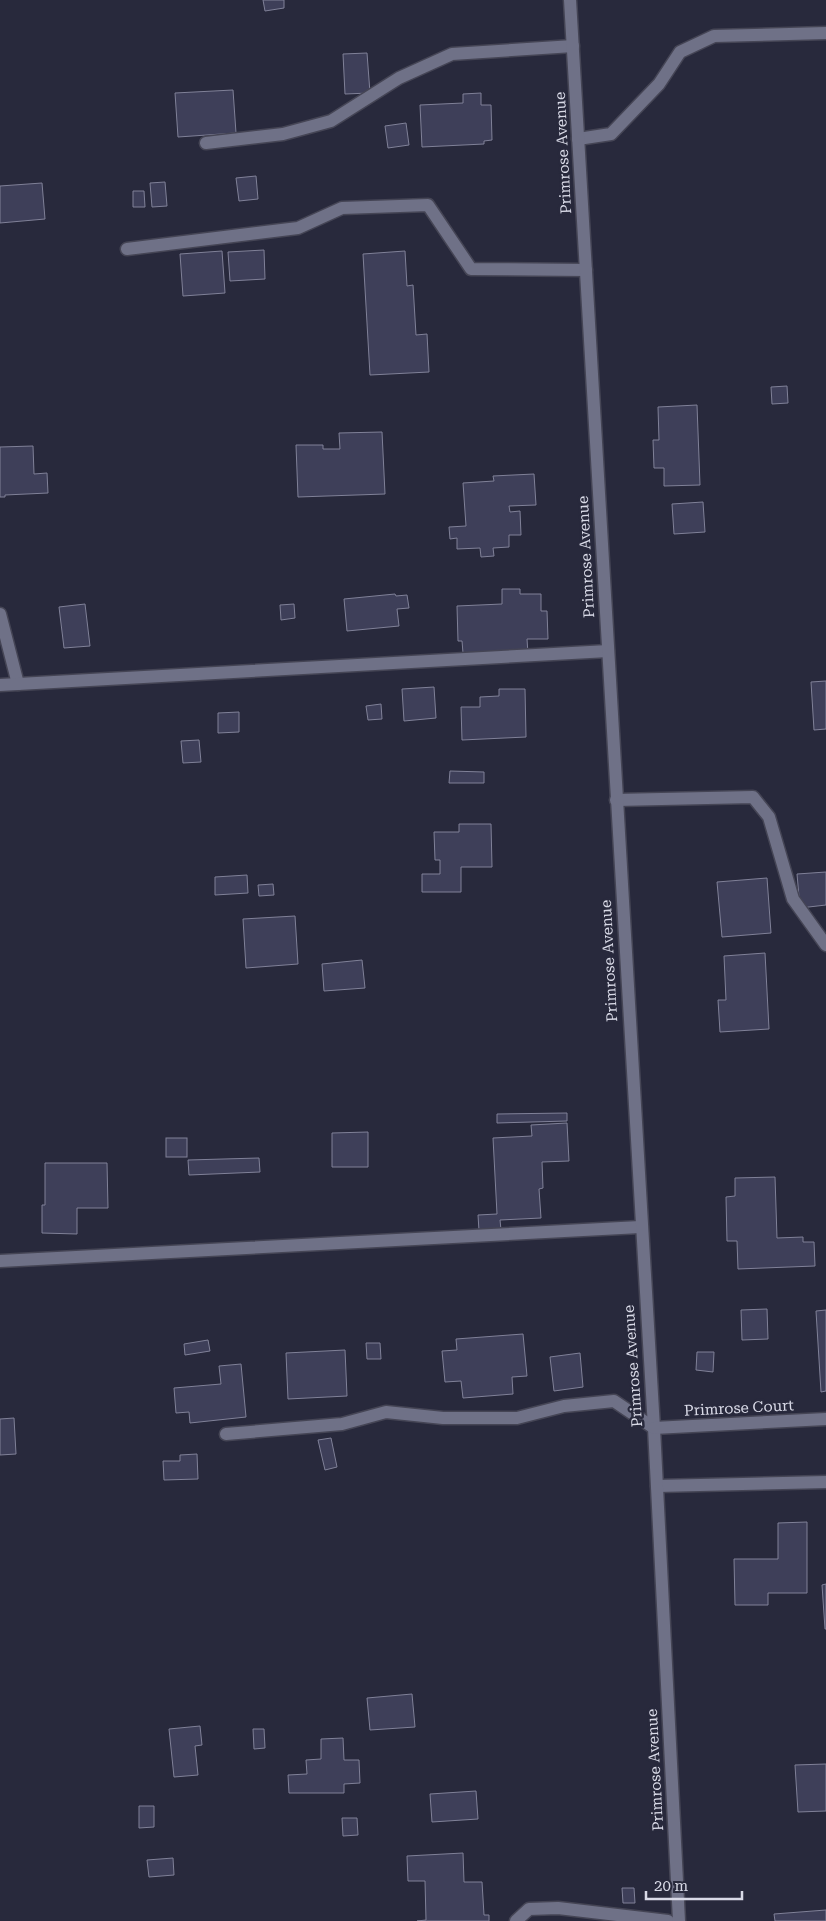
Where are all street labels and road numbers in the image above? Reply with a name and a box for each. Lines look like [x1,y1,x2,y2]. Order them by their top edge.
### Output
street label: Primrose Avenue [551,91,575,215]
street label: Primrose Avenue [574,495,598,619]
street label: Primrose Avenue [597,899,621,1023]
street label: Primrose Avenue [620,1304,646,1428]
street label: Primrose Court [684,1396,795,1420]
street label: Primrose Avenue [643,1708,667,1832]

